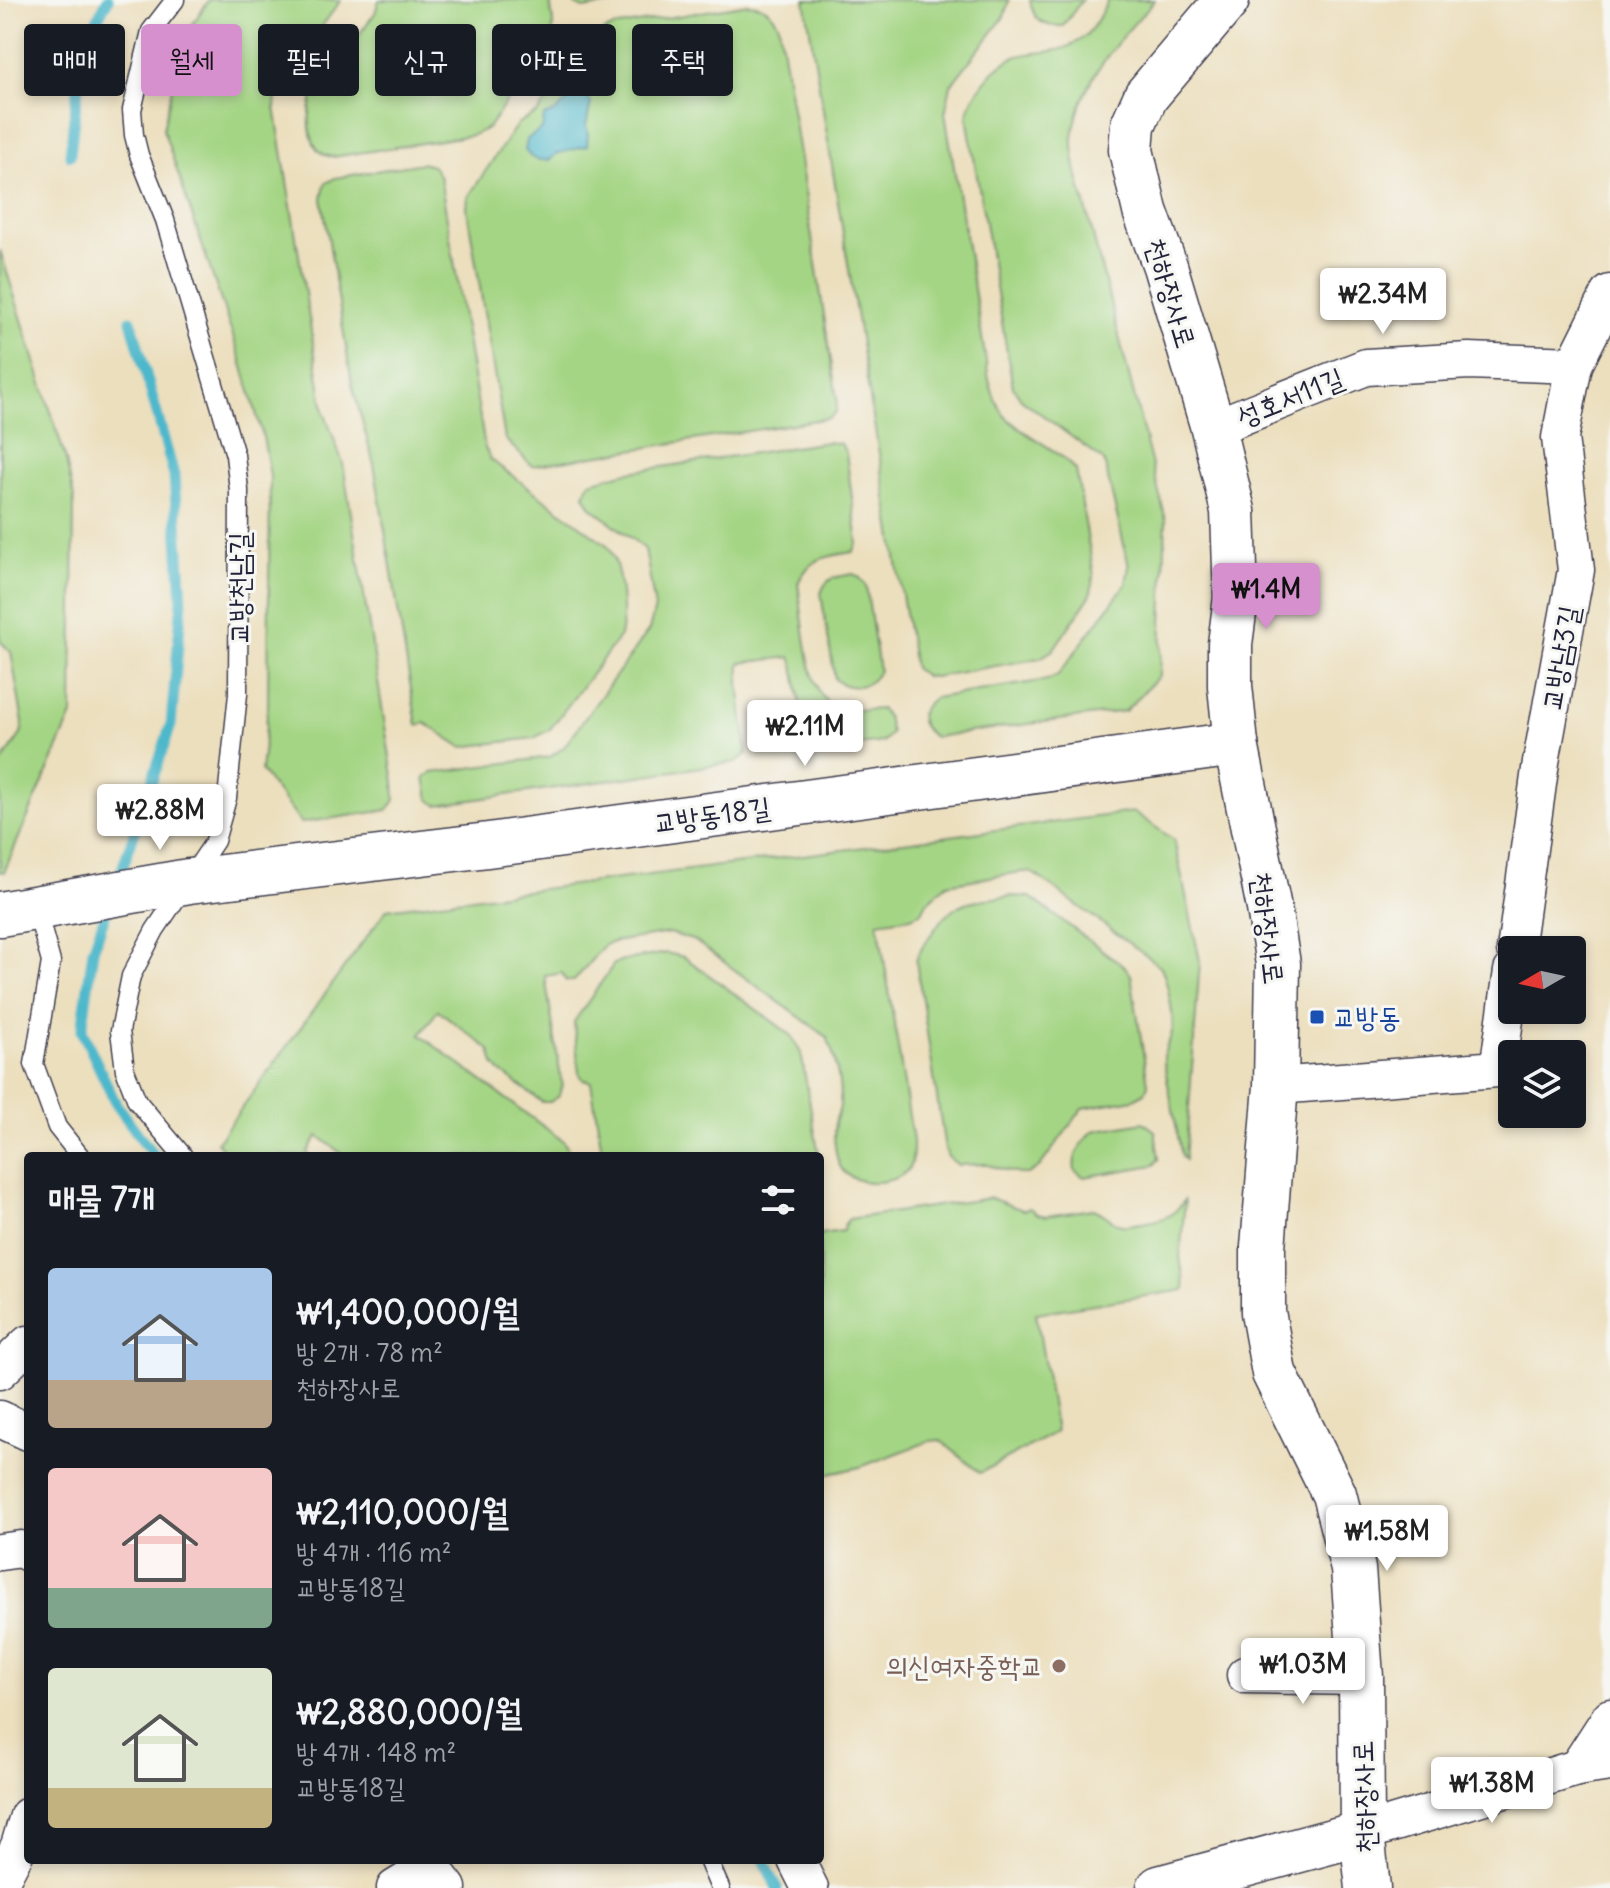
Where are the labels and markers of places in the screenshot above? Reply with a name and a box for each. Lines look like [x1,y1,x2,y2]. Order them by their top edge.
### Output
pin: ₩2.34M [1318,268,1448,336]
pin: ₩1.4M [1210,563,1322,631]
pin: ₩2.11M [740,700,870,768]
pin: ₩2.88M [95,784,225,852]
place label: 교방동 [1333,999,1401,1035]
marker: 교방동 [1308,1008,1326,1026]
pin: ₩1.58M [1322,1505,1452,1573]
pin: ₩1.03M [1238,1638,1368,1706]
place label: 의신여자중학교 [885,1648,1043,1684]
marker: 의신여자중학교 [1050,1657,1068,1675]
pin: ₩1.38M [1427,1757,1557,1825]

